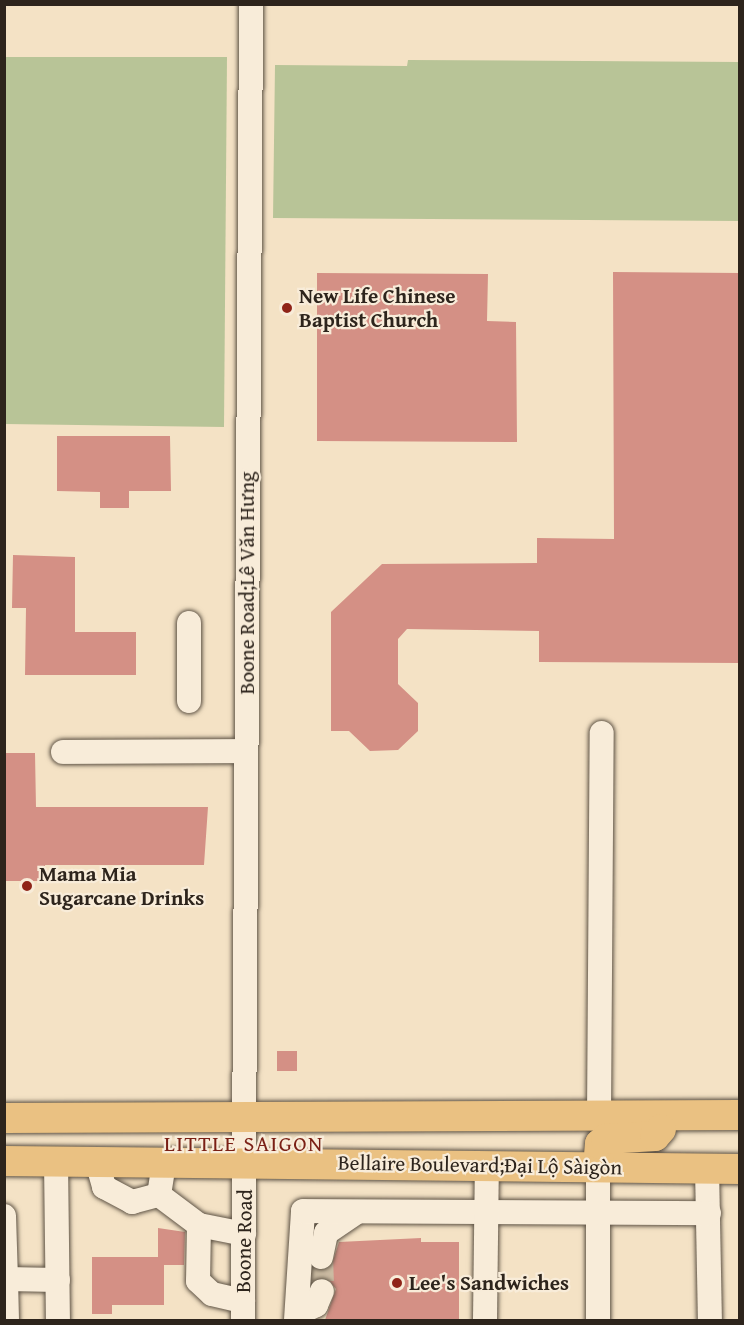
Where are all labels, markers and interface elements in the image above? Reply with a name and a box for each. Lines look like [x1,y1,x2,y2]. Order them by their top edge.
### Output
place label: New Life Chinese Baptist Church [299,283,456,333]
marker: New Life Chinese Baptist Church [280,301,294,315]
street label: Boone Road;Lê Văn Hưng [234,472,260,694]
place label: Mama Mia Sugarcane Drinks [39,861,204,911]
marker: Mama Mia Sugarcane Drinks [20,879,34,893]
district label: LITTLE SAIGON [164,1131,324,1157]
street label: Bellaire Boulevard;Đại Lộ Sàigòn [338,1150,622,1180]
street label: Boone Road [230,1189,258,1293]
place label: Lee's Sandwiches [409,1270,569,1296]
marker: Lee's Sandwiches [390,1276,404,1290]

